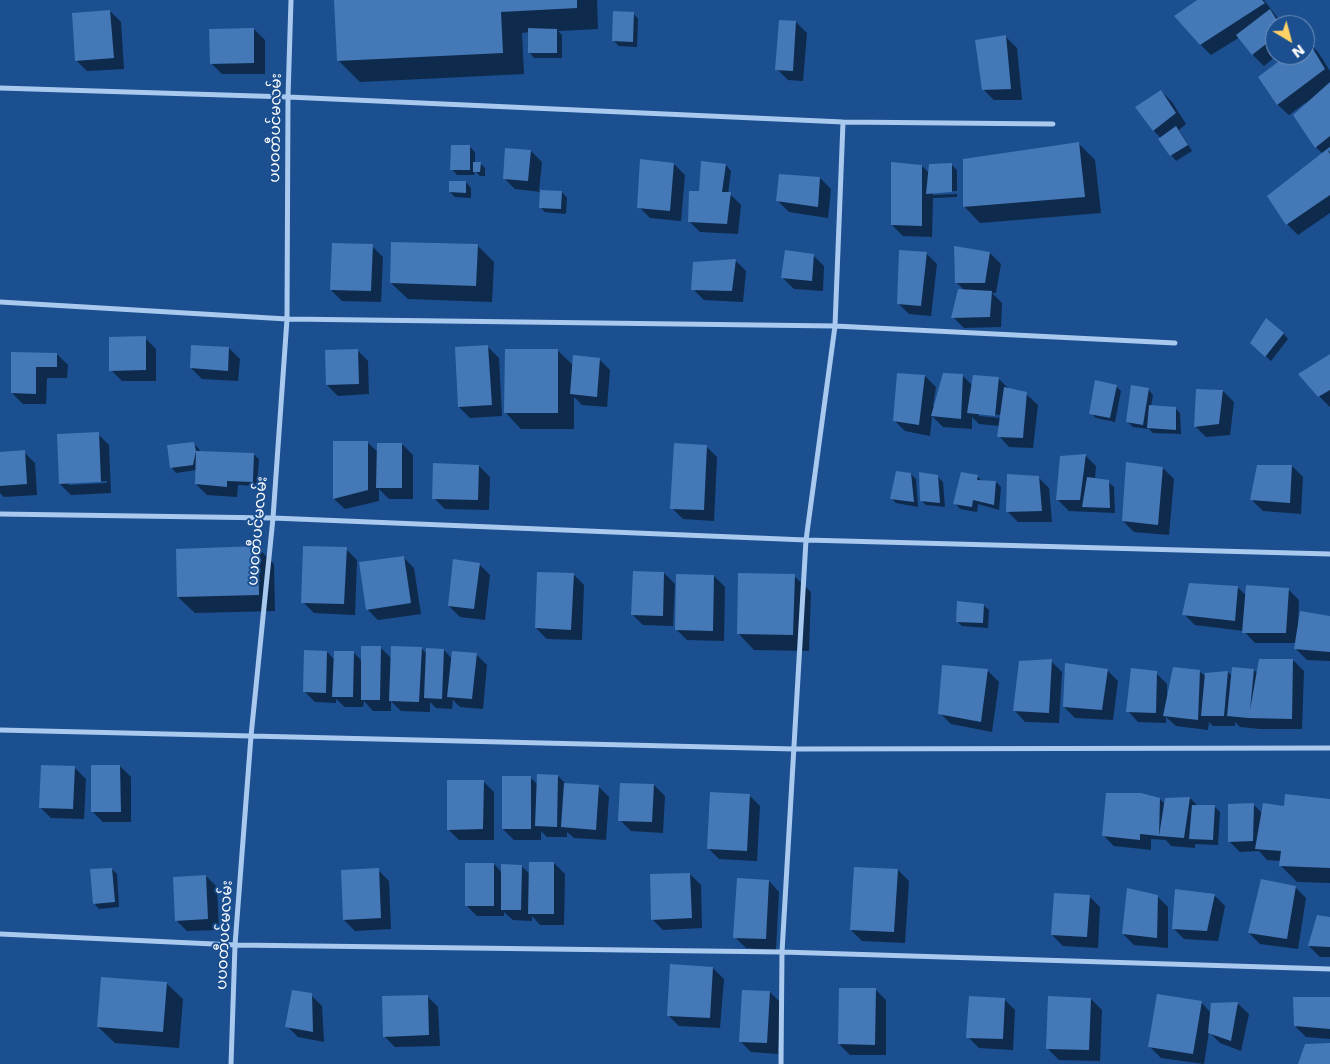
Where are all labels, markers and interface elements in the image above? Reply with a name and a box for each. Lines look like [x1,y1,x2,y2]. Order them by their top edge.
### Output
north arrow [1265,15,1315,65]
text: N [1289,41,1308,61]
street label: ပပဝတီပင်မလမ်း [266,73,286,183]
street label: ပပဝတီပင်မလမ်း [244,476,272,586]
street label: ပပဝတီပင်မလမ်း [213,880,237,990]

